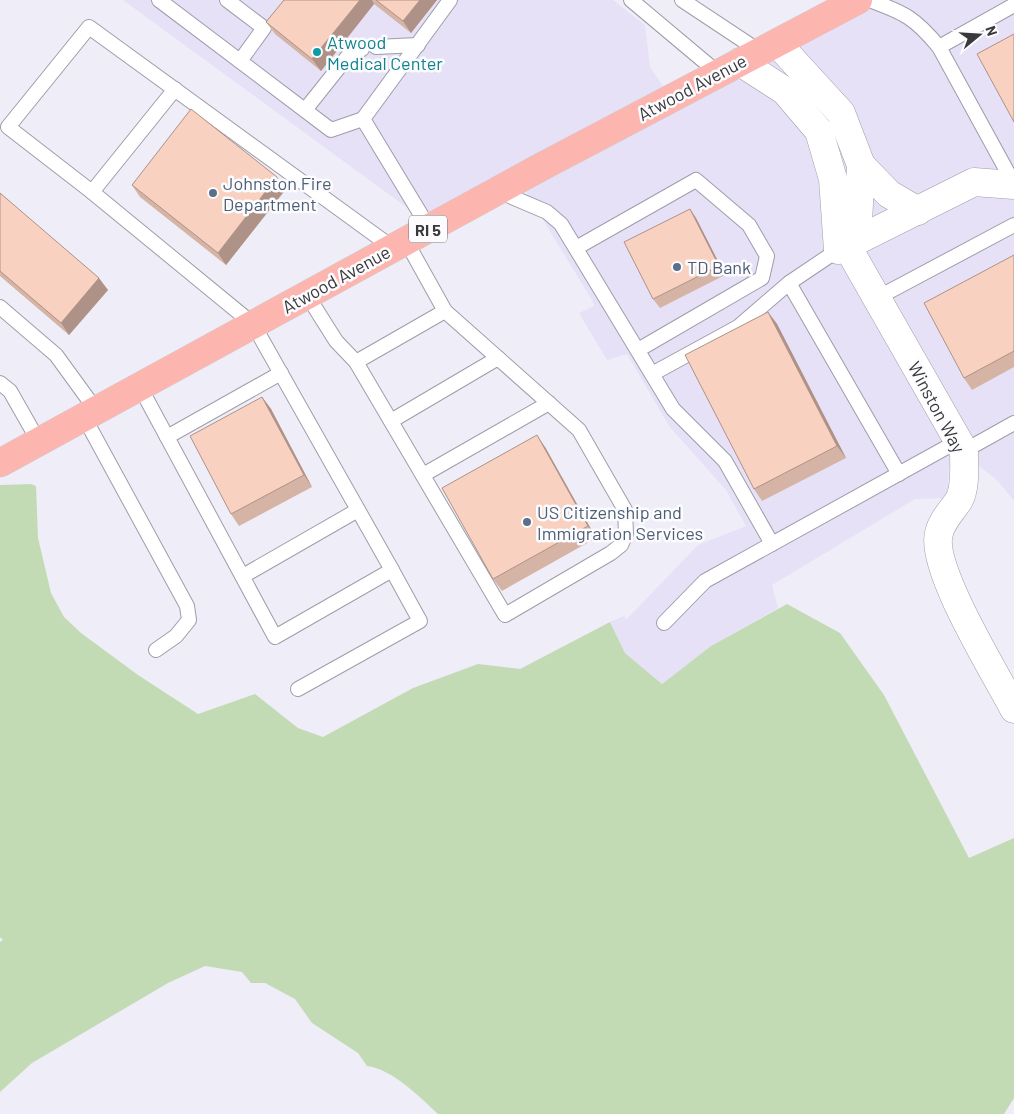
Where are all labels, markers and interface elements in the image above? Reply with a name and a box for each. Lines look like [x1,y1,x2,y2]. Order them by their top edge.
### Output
north arrow [954,10,1004,60]
text: N [982,24,1001,38]
place label: Atwood Medical Center [327,31,443,74]
marker: Atwood Medical Center [311,46,323,58]
street label: Atwood Avenue [634,49,750,125]
place label: Johnston Fire Department [223,172,332,215]
marker: Johnston Fire Department [207,187,219,199]
road number: RI 5 [409,215,447,242]
street label: Atwood Avenue [278,240,394,318]
place label: TD Bank [687,256,751,278]
marker: TD Bank [671,261,683,273]
street label: Winston Way [904,357,970,457]
place label: US Citizenship and Immigration Services [537,501,703,544]
marker: US Citizenship and Immigration Services [521,516,533,528]

